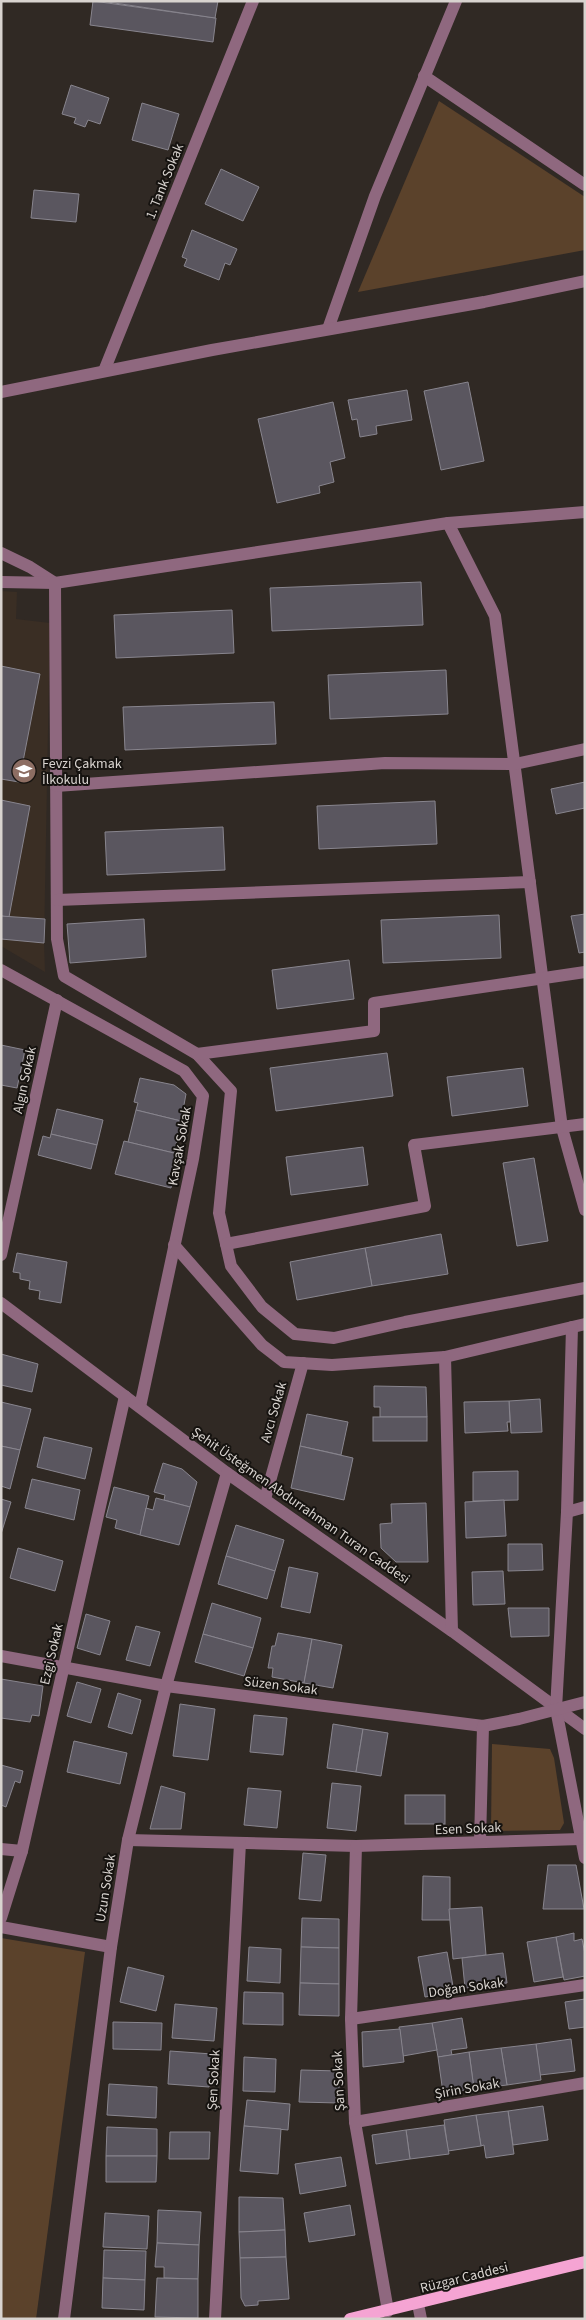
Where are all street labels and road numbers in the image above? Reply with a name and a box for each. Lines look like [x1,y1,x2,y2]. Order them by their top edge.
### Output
street label: 1. Tank Sokak [141,140,189,222]
street label: Algın Sokak [8,1045,42,1116]
street label: Kavşak Sokak [163,1105,197,1187]
street label: Avcı Sokak [256,1379,292,1445]
street label: Şehit Üsteğmen Abdurrahman Turan Caddesi [187,1422,414,1589]
street label: Ezgi Sokak [35,1622,69,1687]
street label: Süzen Sokak [243,1672,319,1700]
street label: Esen Sokak [434,1818,502,1840]
street label: Uzun Sokak [91,1853,121,1924]
street label: Doğan Sokak [427,1973,505,2003]
street label: Şen Sokak [202,2049,226,2111]
street label: Şan Sokak [327,2050,351,2112]
street label: Şirin Sokak [433,2073,501,2105]
street label: Rüzgar Caddesi [418,2257,510,2299]

